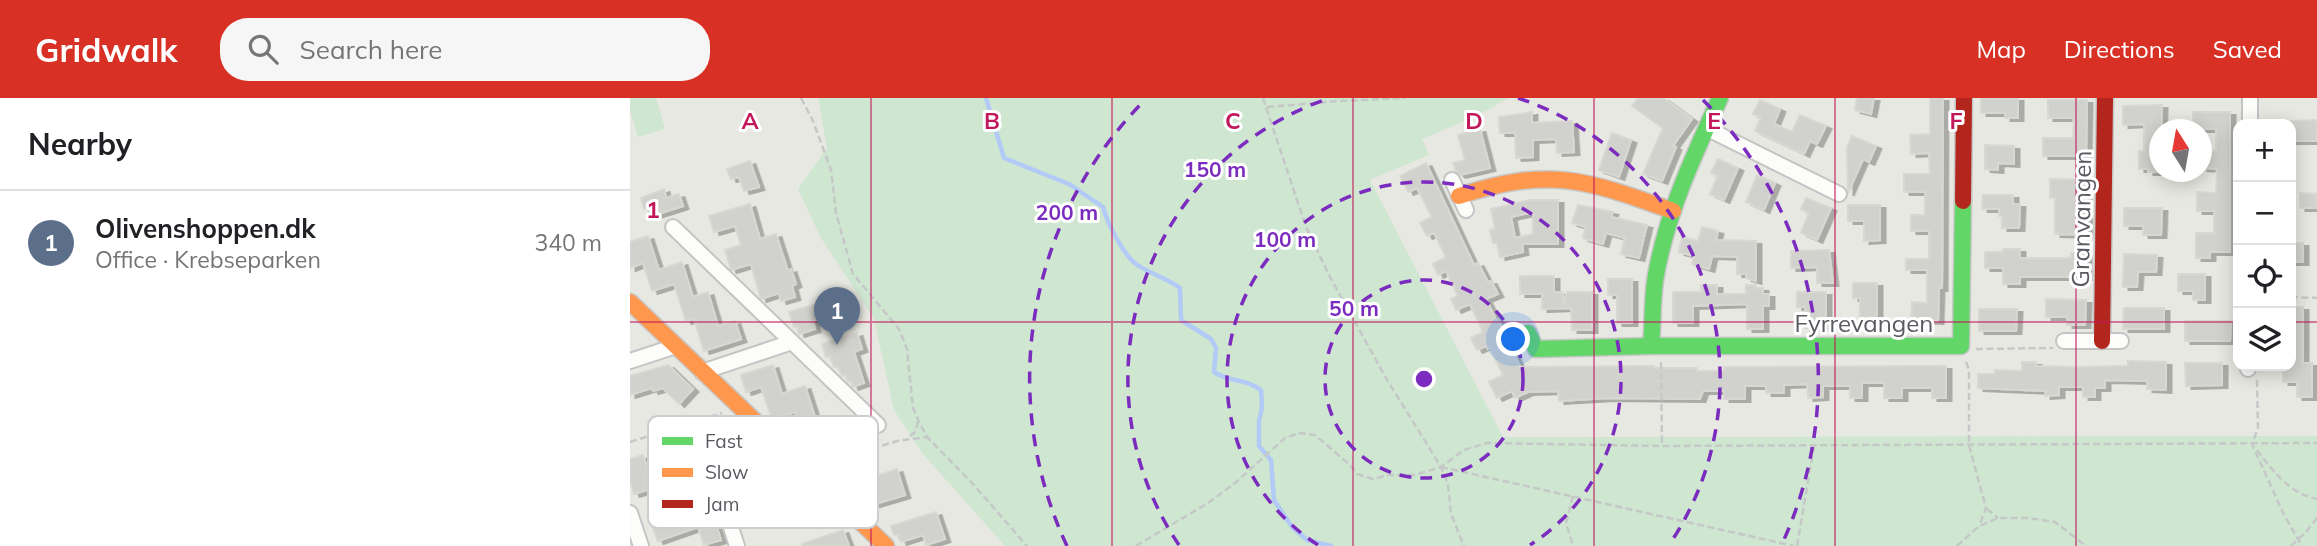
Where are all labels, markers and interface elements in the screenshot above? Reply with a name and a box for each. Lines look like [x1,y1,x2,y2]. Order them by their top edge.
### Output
search box [220,18,710,81]
text: Gridwalk [35,29,178,70]
icon: search [244,30,282,68]
text: Search here [300,33,442,66]
text: Map [1976,34,2026,64]
text: Directions [2064,34,2175,64]
text: Saved [2213,34,2282,64]
text: A [741,106,759,135]
text: B [984,106,1000,135]
text: C [1225,106,1241,135]
text: D [1465,106,1483,135]
text: E [1707,106,1721,135]
text: F [1949,106,1963,135]
north arrow [2149,119,2212,182]
map controls [2233,119,2296,371]
button: + [2233,119,2296,182]
text: Nearby [28,125,132,163]
street label: Granvangen [2065,150,2097,288]
text: 150 m [1184,156,1246,182]
button: − [2233,182,2296,245]
text: 1 [646,195,660,224]
text: 200 m [1036,199,1098,225]
text: Olivenshoppen.dk [95,212,316,245]
text: 100 m [1254,226,1316,252]
text: 1 [44,228,58,257]
text: 340 m [534,228,602,257]
text: Office · Krebseparken [95,245,321,274]
button: locate [2233,245,2296,308]
pin: 1 [814,287,860,345]
text: 50 m [1329,295,1379,321]
street label: Fyrrevangen [1795,308,1933,338]
button: layers [2233,308,2296,371]
your location [1496,322,1530,356]
centre of rings [1412,367,1436,391]
legend [648,416,878,528]
text: Fast [705,429,743,453]
text: Slow [705,460,749,484]
text: Jam [705,492,739,516]

